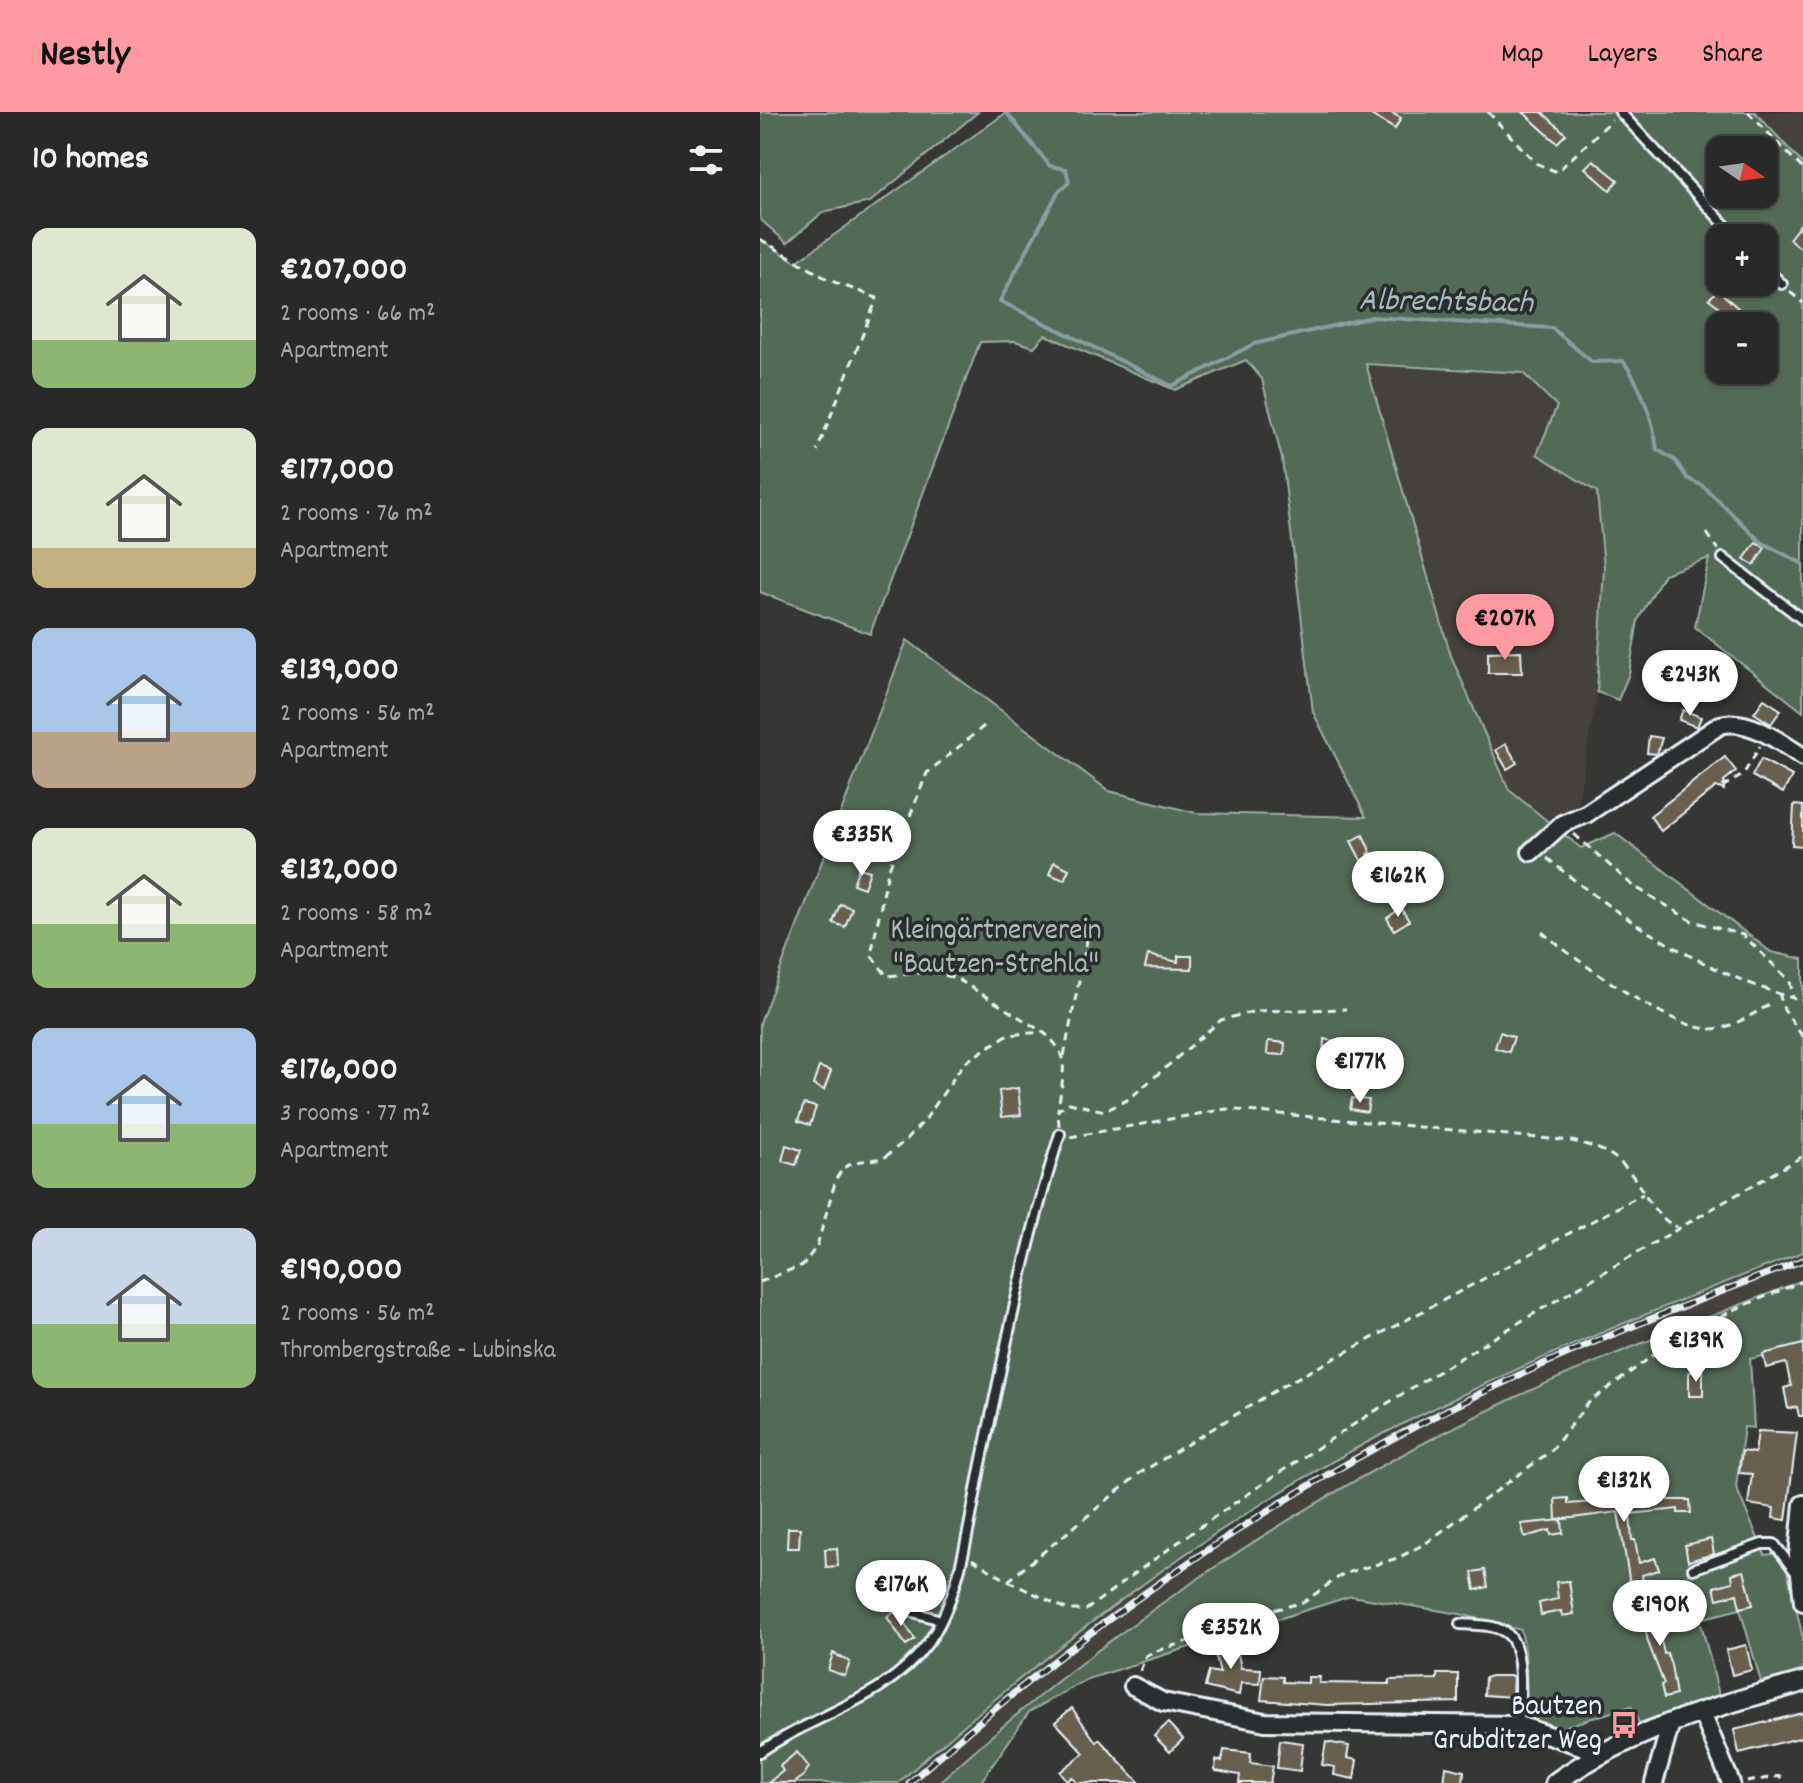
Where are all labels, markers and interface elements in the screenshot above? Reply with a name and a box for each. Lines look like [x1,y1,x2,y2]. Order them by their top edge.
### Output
text: Nestly [40,29,130,84]
text: Map [1501,36,1544,76]
text: Layers [1588,36,1658,76]
text: Share [1702,36,1763,76]
text: 10 homes [32,136,149,185]
north arrow [1706,136,1778,208]
map controls [1706,136,1778,384]
icon: filters [684,138,728,182]
button: + [1706,224,1778,296]
text: €207,000 [280,247,407,296]
icon: home [96,260,192,356]
water label: Albrechtsbach [1359,279,1535,329]
text: 2 rooms · 66 m² [280,296,436,333]
button: − [1706,312,1778,384]
text: Apartment [280,333,389,370]
text: €177,000 [280,447,395,496]
icon: home [96,460,192,556]
text: 2 rooms · 76 m² [280,496,433,533]
text: Apartment [280,533,389,570]
pin: €207K [1449,594,1561,662]
text: €207K [1474,601,1536,638]
text: €139,000 [280,647,399,696]
pin: €243K [1634,650,1746,718]
text: €243K [1660,657,1720,694]
icon: home [96,660,192,756]
text: 2 rooms · 56 m² [280,696,435,733]
text: Apartment [280,733,389,770]
pin: €335K [806,810,918,878]
text: €335K [831,817,893,854]
text: €132,000 [280,847,398,896]
pin: €162K [1342,851,1454,919]
text: €162K [1370,858,1426,895]
icon: home [96,860,192,956]
text: 2 rooms · 58 m² [280,896,433,933]
park label: Kleingärtnerverein "Bautzen-Strehla" [890,911,1102,988]
text: Apartment [280,933,389,970]
pin: €177K [1304,1037,1416,1105]
text: €177K [1334,1044,1386,1081]
text: €176,000 [280,1047,398,1096]
icon: home [96,1060,192,1156]
text: 3 rooms · 77 m² [280,1096,430,1133]
text: Apartment [280,1133,389,1170]
text: €190,000 [280,1247,403,1296]
icon: home [96,1260,192,1356]
text: 2 rooms · 56 m² [280,1296,435,1333]
pin: €139K [1640,1316,1752,1384]
text: €139K [1668,1323,1724,1360]
text: Thrombergstraße - Lubinska [280,1333,556,1370]
pin: €132K [1568,1456,1680,1524]
text: €132K [1596,1463,1652,1500]
pin: €176K [845,1560,957,1628]
text: €176K [874,1567,928,1604]
pin: €190K [1604,1580,1716,1648]
text: €190K [1631,1587,1689,1624]
pin: €352K [1175,1603,1287,1671]
text: €352K [1200,1610,1262,1647]
place label: Bautzen Grubditzer Weg [1433,1687,1602,1764]
bus stop icon: Bautzen Grubditzer Weg [1609,1710,1639,1740]

